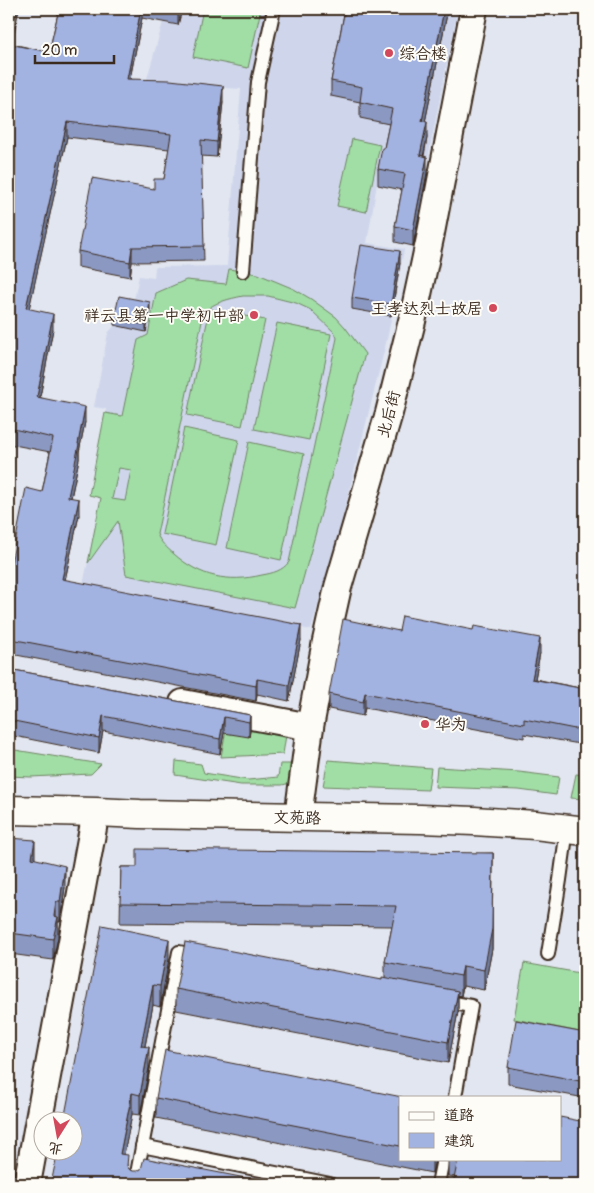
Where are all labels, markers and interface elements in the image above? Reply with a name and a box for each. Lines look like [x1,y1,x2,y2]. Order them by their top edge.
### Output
scale bar [35,32,114,64]
text: 20 m [42,41,77,60]
place label: 综合楼 [399,44,447,64]
marker: 综合楼 [383,47,395,59]
place label: 王孝达烈士故居 [371,299,483,319]
marker: 王孝达烈士故居 [487,302,499,314]
place label: 祥云县第一中学初中部 [84,306,244,326]
marker: 祥云县第一中学初中部 [248,309,260,321]
street label: 北后街 [373,388,405,440]
place label: 华为 [435,715,467,735]
marker: 华为 [419,718,431,730]
street label: 文苑路 [273,808,321,828]
legend [399,1096,562,1160]
text: 道路 [444,1106,474,1125]
north arrow [32,1110,82,1160]
text: 建筑 [444,1132,474,1151]
text: 北 [47,1139,64,1158]

